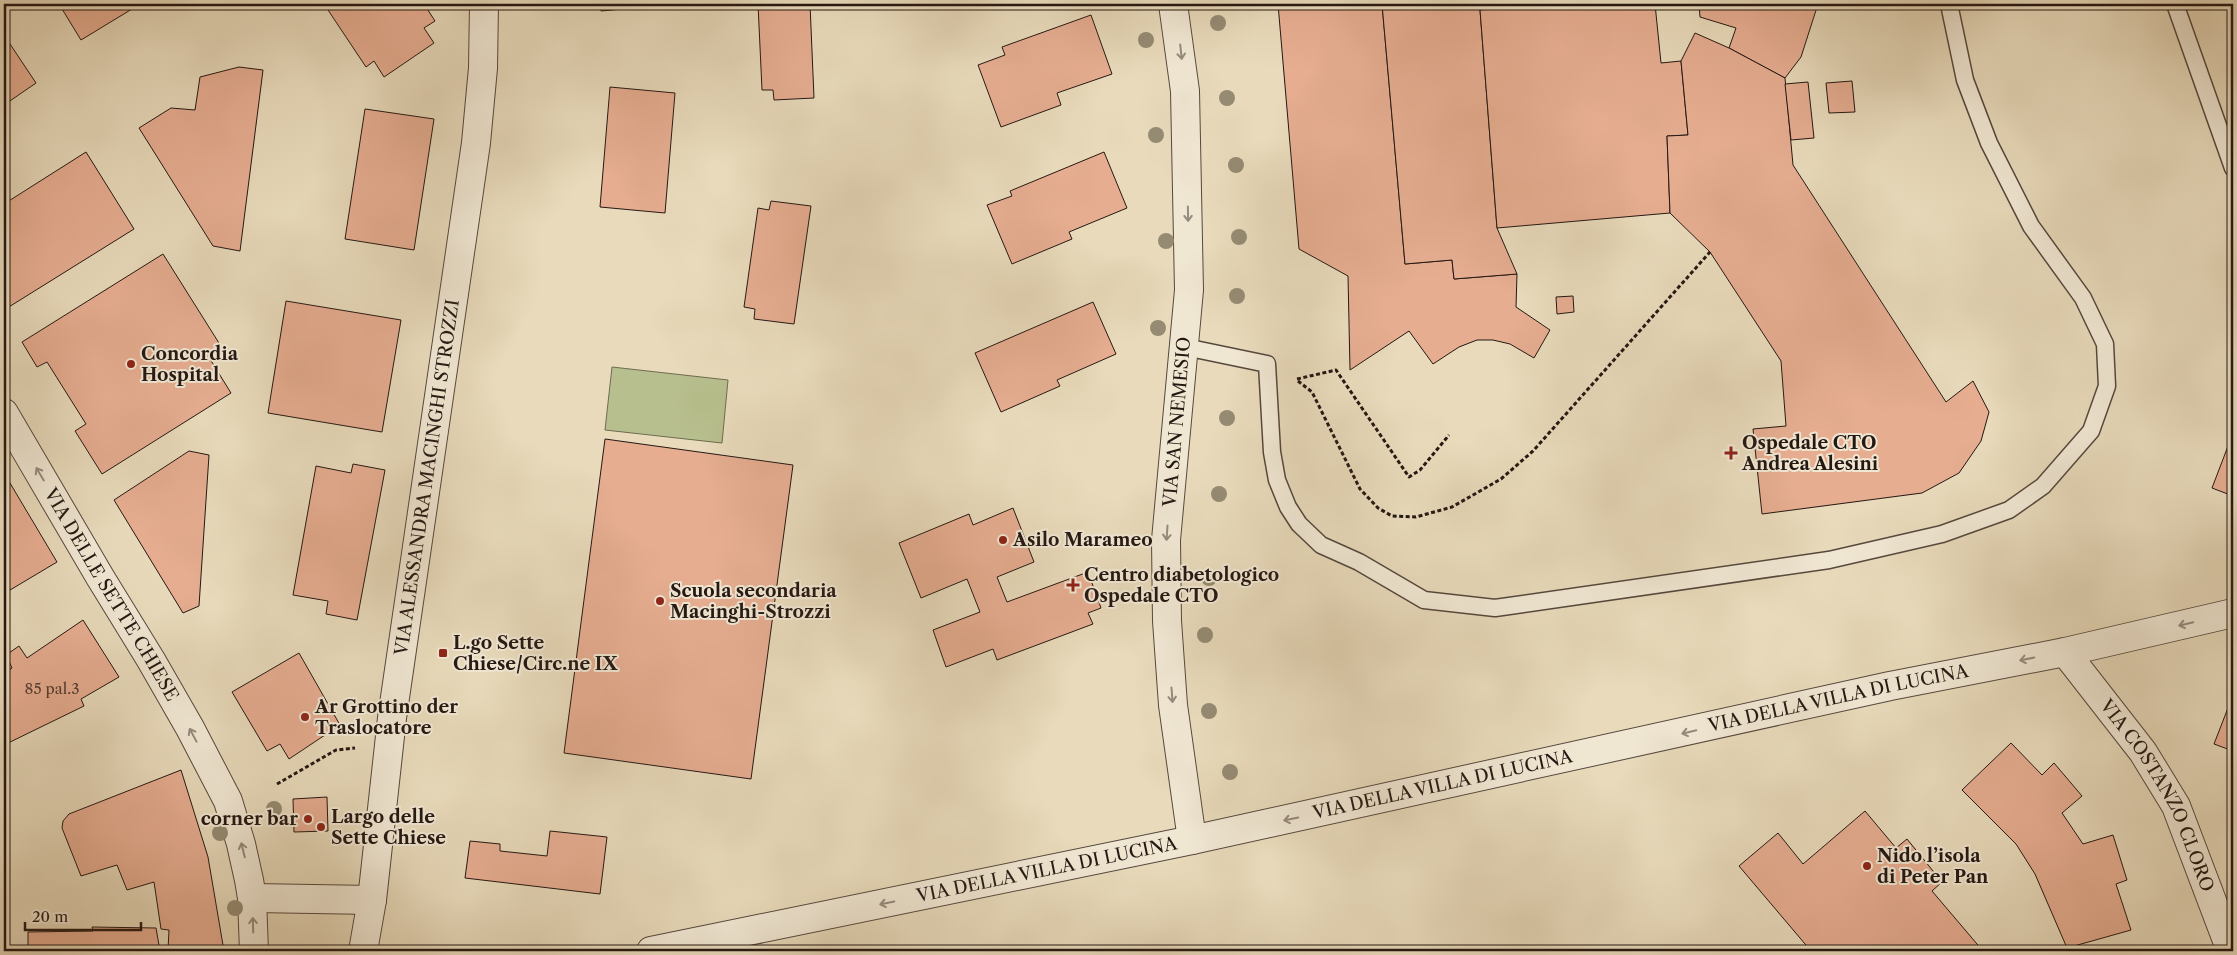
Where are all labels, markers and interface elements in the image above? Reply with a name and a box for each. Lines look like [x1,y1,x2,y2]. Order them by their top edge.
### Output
one-way arrow [1176,44,1186,60]
one-way arrow [1184,206,1193,222]
street label: VIA ALESSANDRA MACINGHI STROZZI [390,298,464,658]
street label: VIA SAN NEMESIO [1159,336,1195,509]
place label: Concordia Hospital [141,343,239,386]
marker: Concordia Hospital [125,358,137,370]
place label: Ospedale CTO Andrea Alesini [1741,432,1879,475]
marker: Ospedale CTO Andrea Alesini [1724,446,1738,460]
one-way arrow [35,468,45,482]
street label: VIA DELLE SETTE CHIESE [39,483,183,705]
one-way arrow [1162,525,1171,541]
place label: Asilo Marameo [1012,529,1153,551]
marker: Asilo Marameo [997,534,1009,546]
place label: Centro diabetologico Ospedale CTO [1084,564,1279,607]
marker: Centro diabetologico Ospedale CTO [1066,578,1080,592]
place label: Scuola secondaria Macinghi-Strozzi [670,580,837,623]
marker: Scuola secondaria Macinghi-Strozzi [654,595,666,607]
one-way arrow [2178,620,2194,629]
place label: L.go Sette Chiese/Circ.ne IX [453,632,618,675]
marker: L.go Sette Chiese/Circ.ne IX [437,647,449,659]
one-way arrow [2020,655,2036,665]
street label: VIA DELLA VILLA DI LUCINA [1705,660,1971,737]
house number: 85 pal.3 [25,679,79,698]
one-way arrow [1168,687,1177,703]
street label: VIA COSTANZO CLORO [2095,694,2218,895]
place label: Ar Grottino der Traslocatore [314,696,458,739]
marker: Ar Grottino der Traslocatore [299,711,311,723]
one-way arrow [188,728,197,743]
one-way arrow [1681,728,1697,737]
street label: VIA DELLA VILLA DI LUCINA [1310,745,1575,824]
place label: Largo delle Sette Chiese [331,806,446,849]
place label: corner bar [201,808,298,830]
marker: corner bar [302,813,314,825]
one-way arrow [1283,815,1299,824]
marker: Largo delle Sette Chiese [315,821,327,833]
street label: VIA DELLA VILLA DI LUCINA [914,832,1180,907]
one-way arrow [238,843,247,859]
place label: Nido l’isola di Peter Pan [1877,845,1989,888]
marker: Nido l’isola di Peter Pan [1861,860,1873,872]
one-way arrow [879,899,895,908]
scale bar [25,900,141,932]
text: 20 m [32,907,68,926]
one-way arrow [249,917,258,933]

